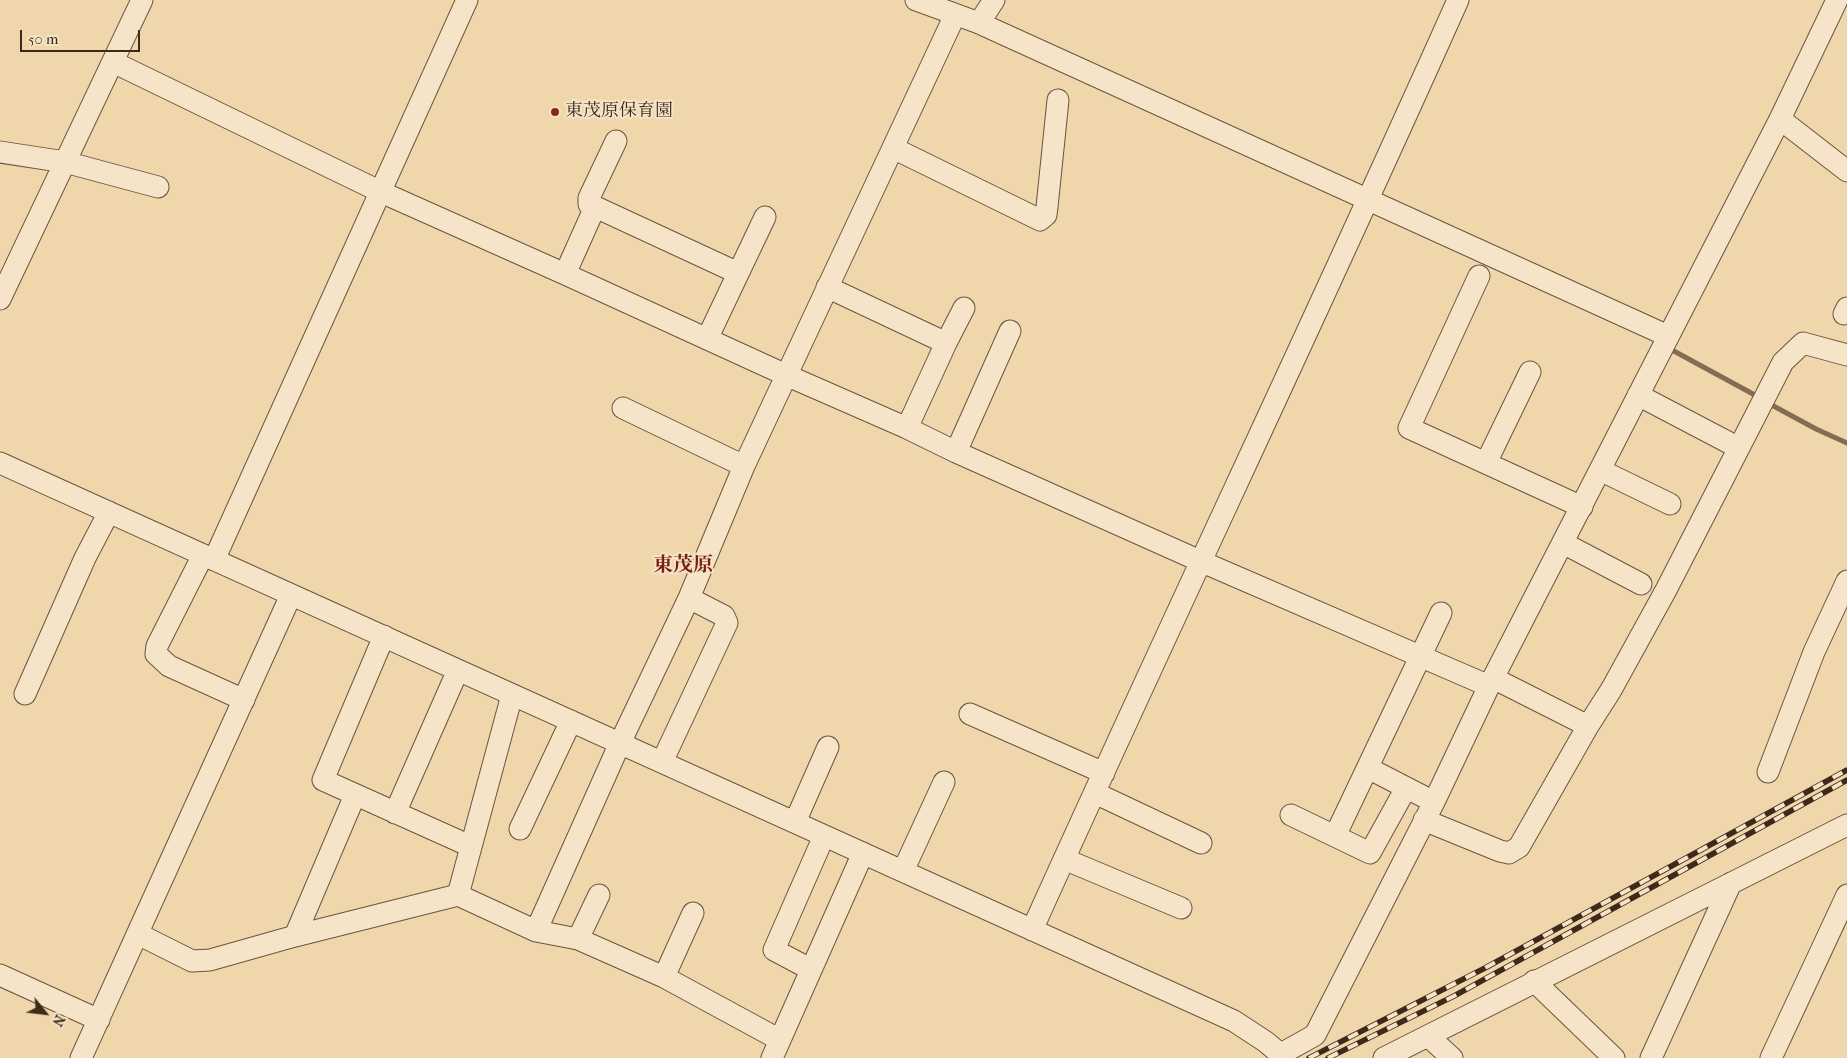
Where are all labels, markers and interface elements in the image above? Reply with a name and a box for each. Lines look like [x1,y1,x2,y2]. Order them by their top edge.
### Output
scale bar [22,20,142,52]
text: 50 m [28,30,58,48]
place label: 東茂原保育園 [565,101,673,123]
marker: 東茂原保育園 [549,106,561,118]
district label: 東茂原 [653,554,713,578]
north arrow [20,988,70,1038]
text: N [49,1012,69,1029]

